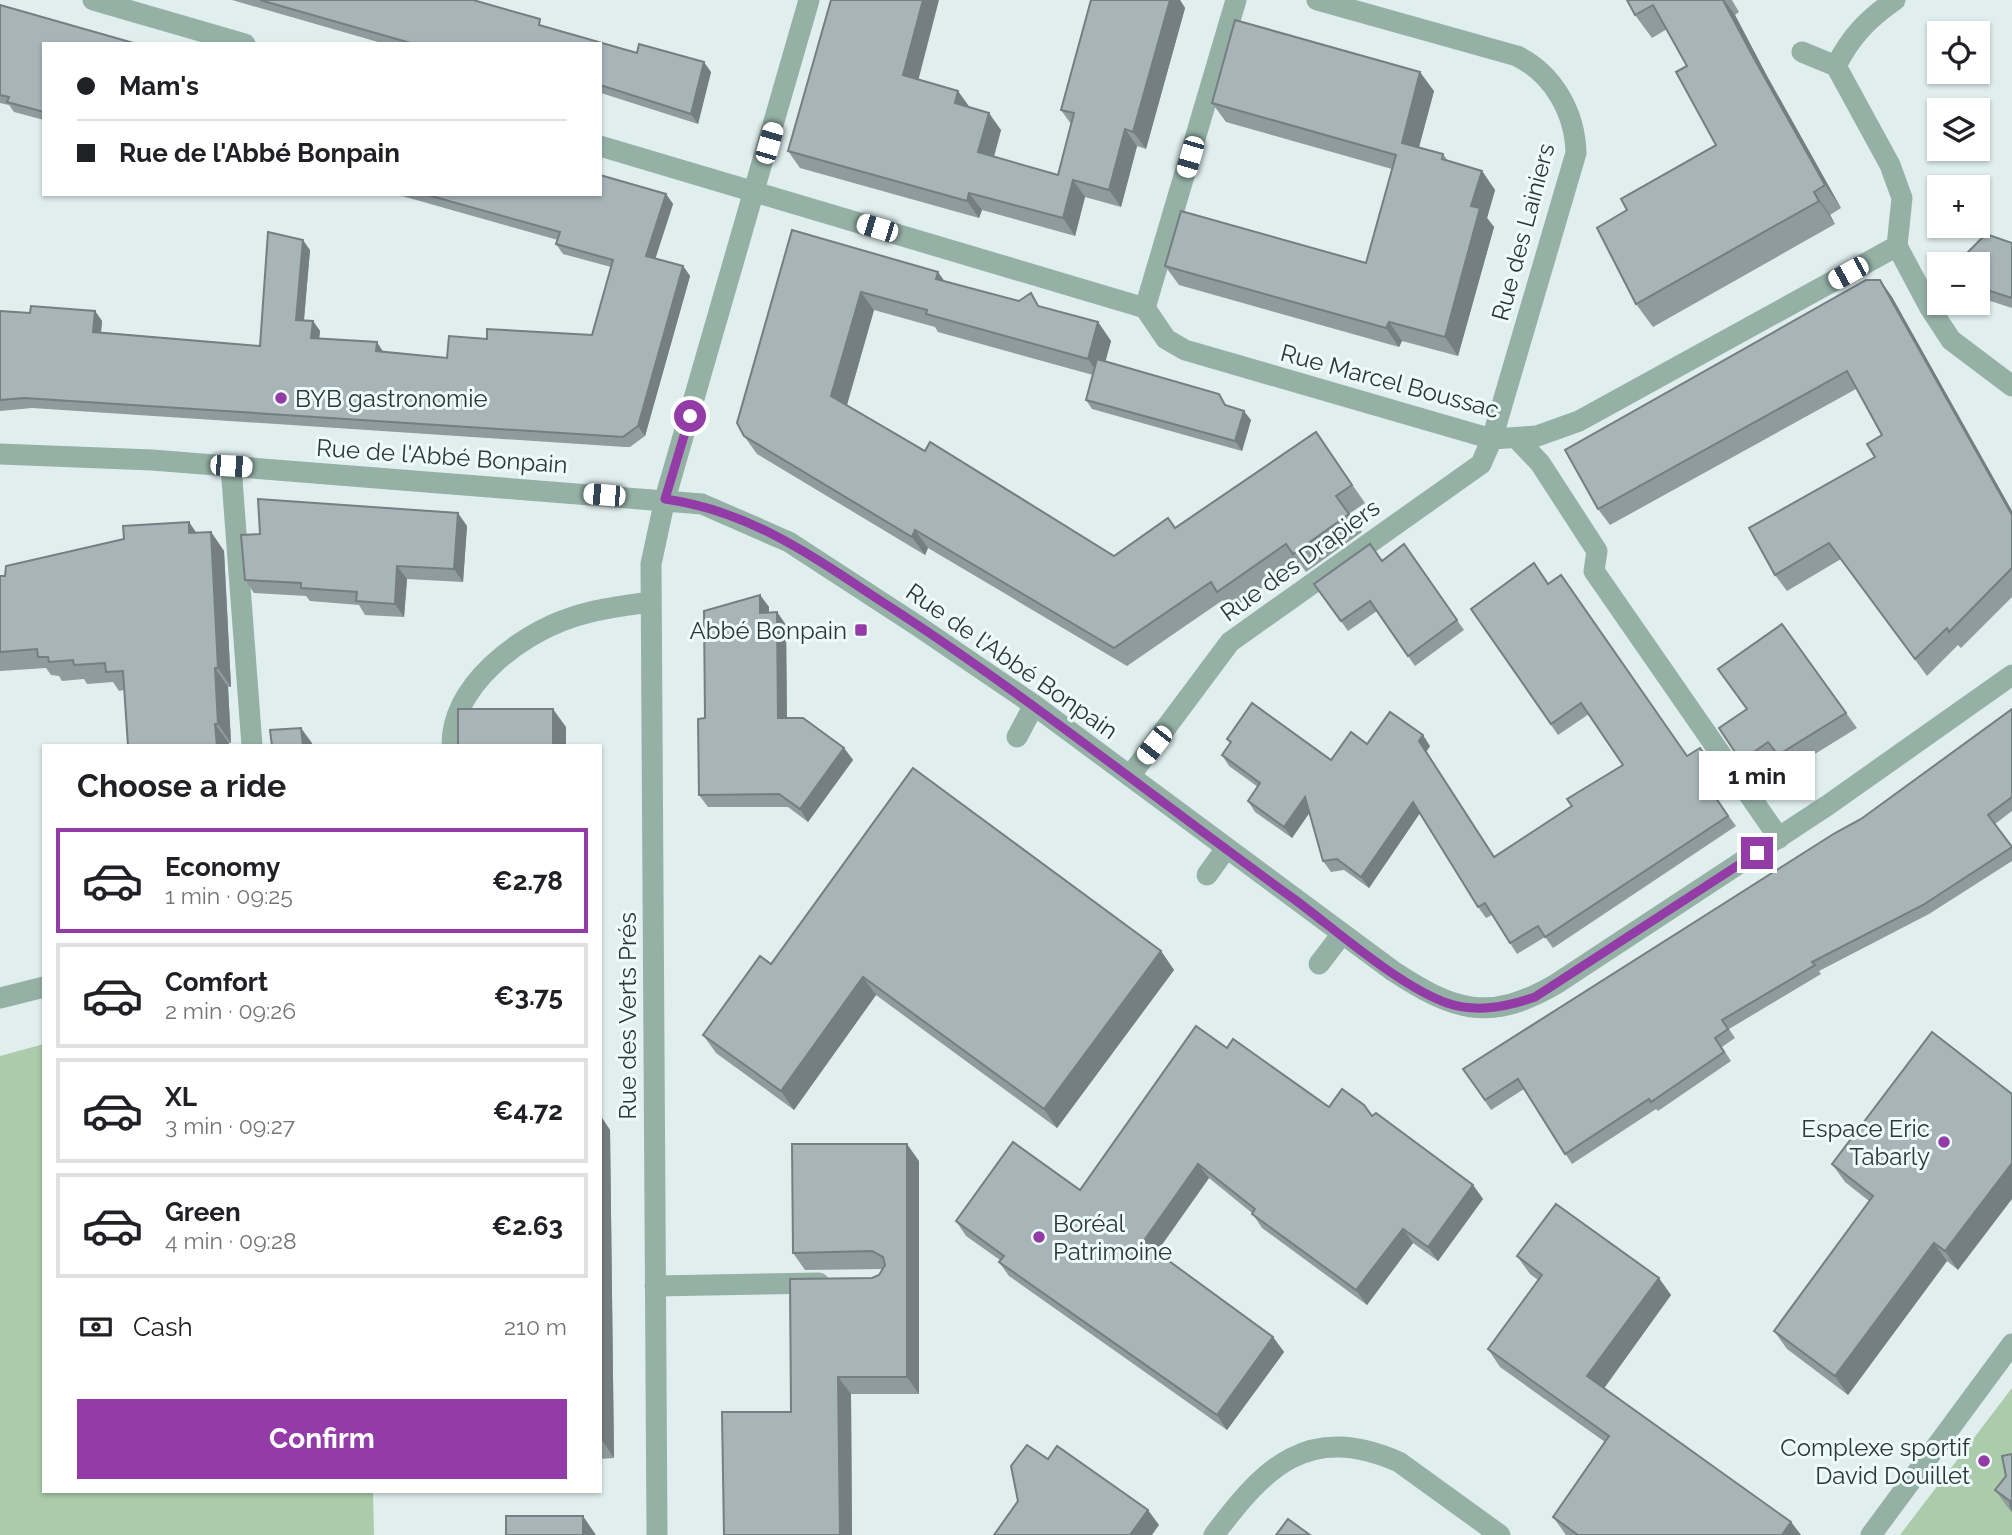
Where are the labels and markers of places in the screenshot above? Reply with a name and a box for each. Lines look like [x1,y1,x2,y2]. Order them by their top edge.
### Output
place label: BYB gastronomie [295,384,488,413]
marker: BYB gastronomie [273,390,289,406]
place label: Abbé Bonpain [690,616,847,645]
marker: Abbé Bonpain [853,622,869,638]
place label: Espace Eric Tabarly [1801,1114,1930,1171]
marker: Espace Eric Tabarly [1936,1134,1952,1150]
place label: Boréal Patrimoine [1053,1209,1172,1266]
marker: Boréal Patrimoine [1031,1229,1047,1245]
place label: Complexe sportif David Douillet [1780,1433,1971,1490]
marker: Complexe sportif David Douillet [1976,1453,1992,1469]

